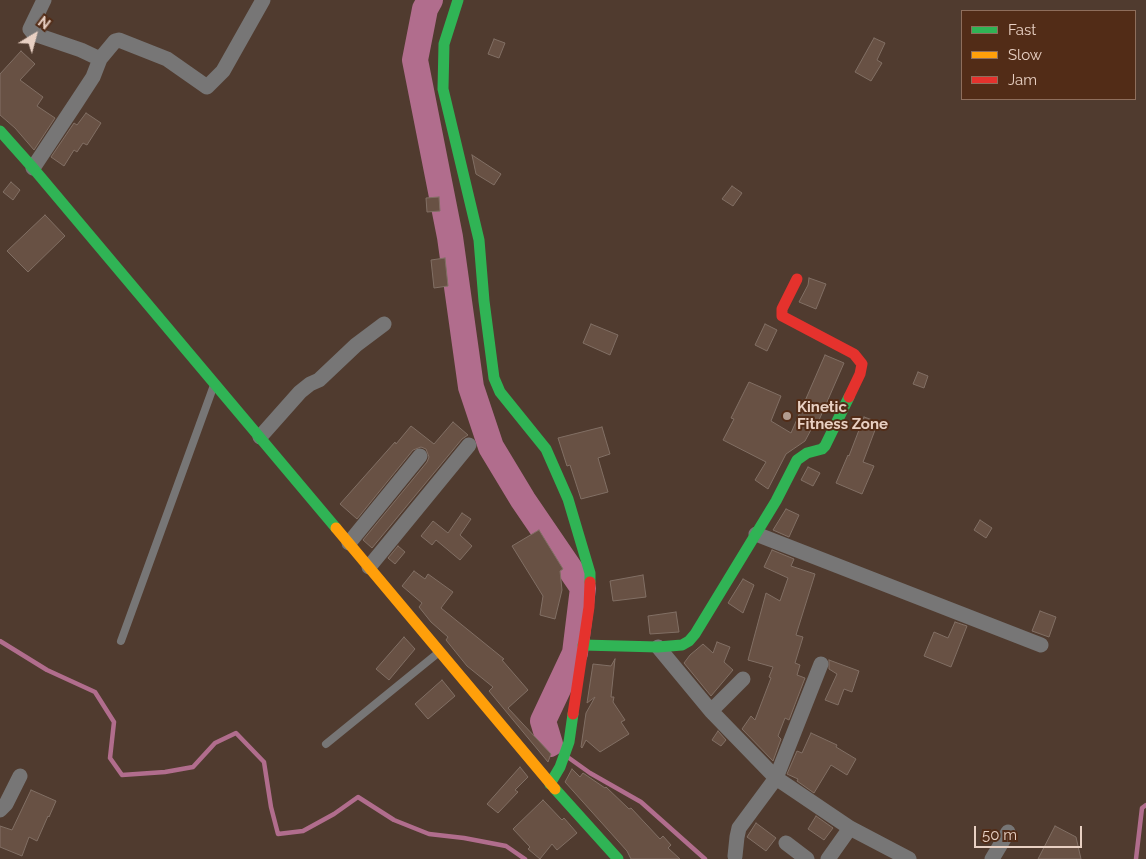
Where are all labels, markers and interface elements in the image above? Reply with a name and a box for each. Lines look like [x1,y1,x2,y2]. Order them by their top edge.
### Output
north arrow [10,10,60,60]
legend [961,10,1136,100]
text: N [35,13,53,33]
text: Fast [1008,21,1036,39]
text: Slow [1008,46,1042,64]
text: Jam [1008,71,1037,89]
place label: Kinetic Fitness Zone [797,398,888,433]
marker: Kinetic Fitness Zone [781,410,793,422]
scale bar [976,816,1084,848]
text: 50 m [982,826,1017,844]

